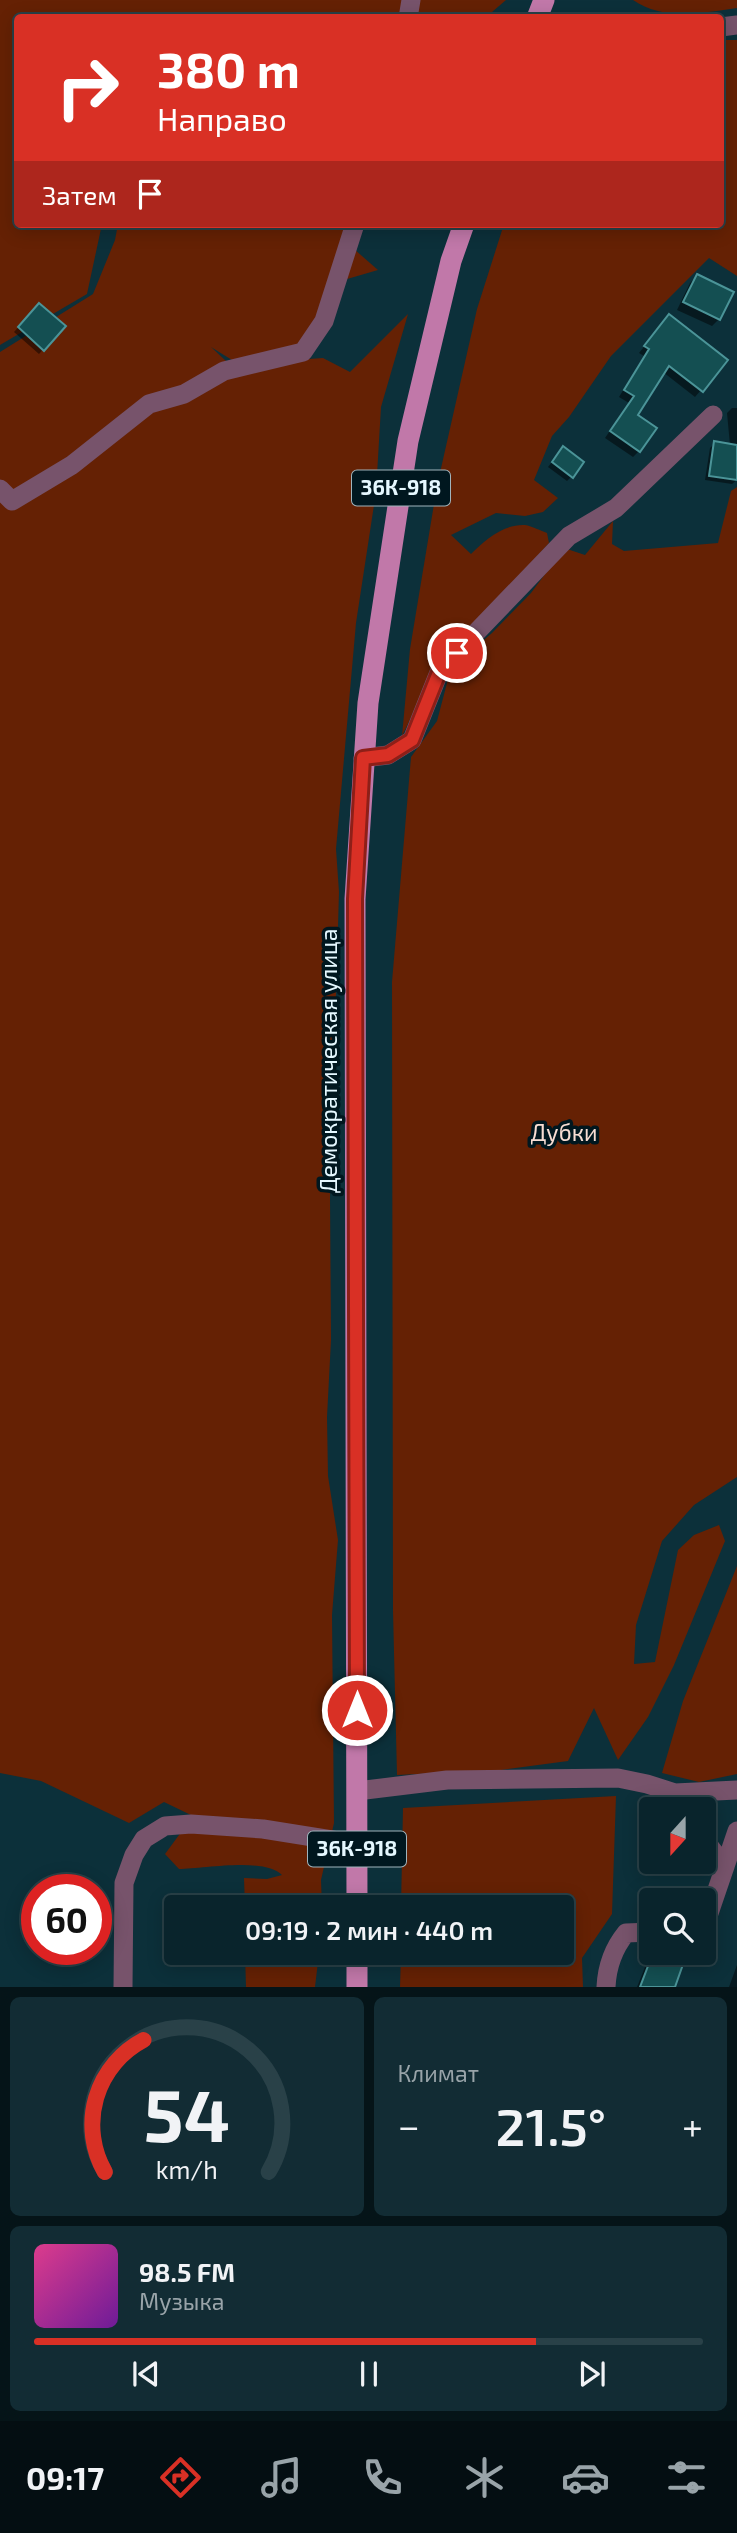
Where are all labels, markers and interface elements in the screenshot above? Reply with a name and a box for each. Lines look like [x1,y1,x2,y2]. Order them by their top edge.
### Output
text: 380 m [157,39,300,98]
icon: right [42,42,133,133]
text: Направо [157,99,287,137]
icon: arrive [131,175,169,213]
text: Затем [42,179,117,210]
road number: 36К-918 [352,470,450,505]
pin [427,623,487,683]
icon: arrive [438,634,476,672]
street label: Демократическая улица [314,929,343,1193]
park label: Дубки [531,1118,598,1147]
position arrow [320,1673,394,1747]
north arrow [639,1797,716,1874]
map controls [639,1797,716,1965]
road number: 36К-918 [308,1832,406,1867]
speed limit sign: 60 [21,1874,112,1965]
button: search [639,1888,716,1965]
text: 09:19 · 2 мин · 440 m [245,1914,493,1945]
text: Климат [398,2059,479,2087]
text: 54 [143,2070,230,2158]
text: 21.5° [496,2094,606,2156]
text: − [398,2102,420,2148]
text: + [682,2102,703,2148]
text: km/h [156,2154,218,2184]
text: 98.5 FM [139,2256,235,2287]
text: Музыка [139,2287,224,2315]
icon: previous [127,2355,165,2393]
icon: pause [350,2355,388,2393]
icon: next [573,2355,611,2393]
icon: directions [156,2453,205,2502]
icon: music [257,2453,306,2502]
icon: phone [358,2453,407,2502]
icon: climate [460,2453,509,2502]
icon: car [561,2453,610,2502]
icon: filters [662,2453,711,2502]
text: 09:17 [26,2458,104,2496]

